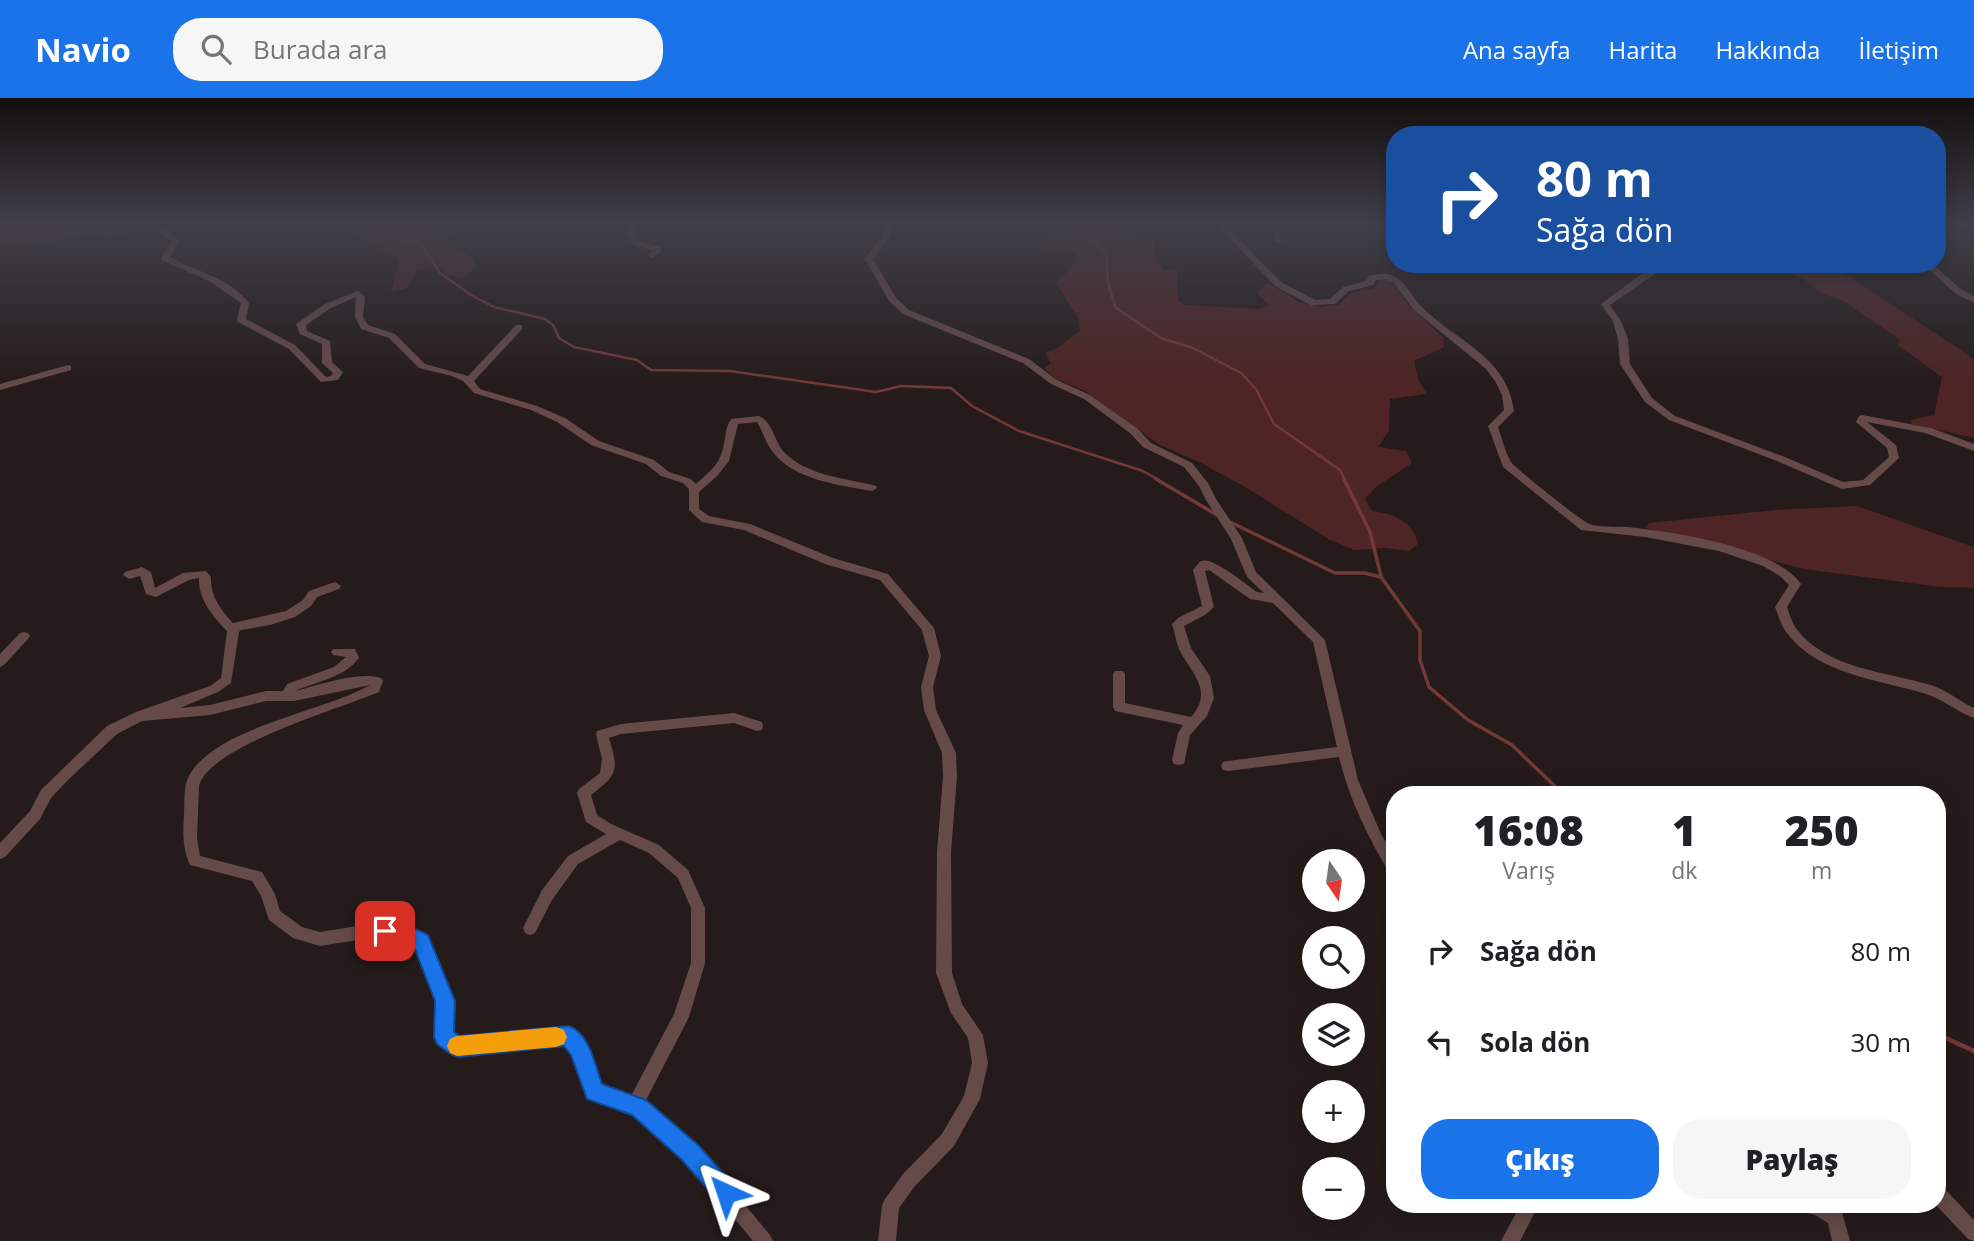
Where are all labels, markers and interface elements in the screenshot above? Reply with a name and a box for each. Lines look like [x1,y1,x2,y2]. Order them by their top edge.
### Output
search box [173,18,663,81]
text: Navio [35,27,131,72]
icon: search [197,30,235,68]
text: Burada ara [253,31,388,67]
text: Ana sayfa [1463,33,1571,66]
text: Harita [1609,33,1677,66]
text: Hakkında [1715,33,1820,66]
text: İletişim [1858,33,1939,66]
text: 80 m [1536,145,1653,211]
icon: right [1421,154,1512,245]
text: Sağa dön [1536,208,1673,251]
text: 16:08 [1473,801,1584,858]
text: 1 [1672,801,1697,858]
text: 250 [1785,801,1859,858]
north arrow [1302,849,1365,912]
map controls [1302,849,1365,1220]
text: Varış [1502,854,1555,886]
text: dk [1671,854,1697,886]
text: m [1811,854,1832,886]
pin [355,901,415,961]
icon: arrive [366,912,404,950]
button: search [1302,926,1365,989]
icon: right [1421,932,1459,970]
text: Sağa dön [1480,933,1597,969]
text: 80 m [1850,933,1911,969]
button: layers [1302,1003,1365,1066]
icon: left [1421,1023,1459,1061]
text: Sola dön [1480,1024,1590,1060]
text: 30 m [1850,1024,1911,1060]
button: + [1302,1080,1365,1143]
button: Çıkış [1421,1119,1659,1199]
button: Paylaş [1673,1119,1911,1199]
position arrow [689,1156,763,1230]
button: − [1302,1157,1365,1220]

